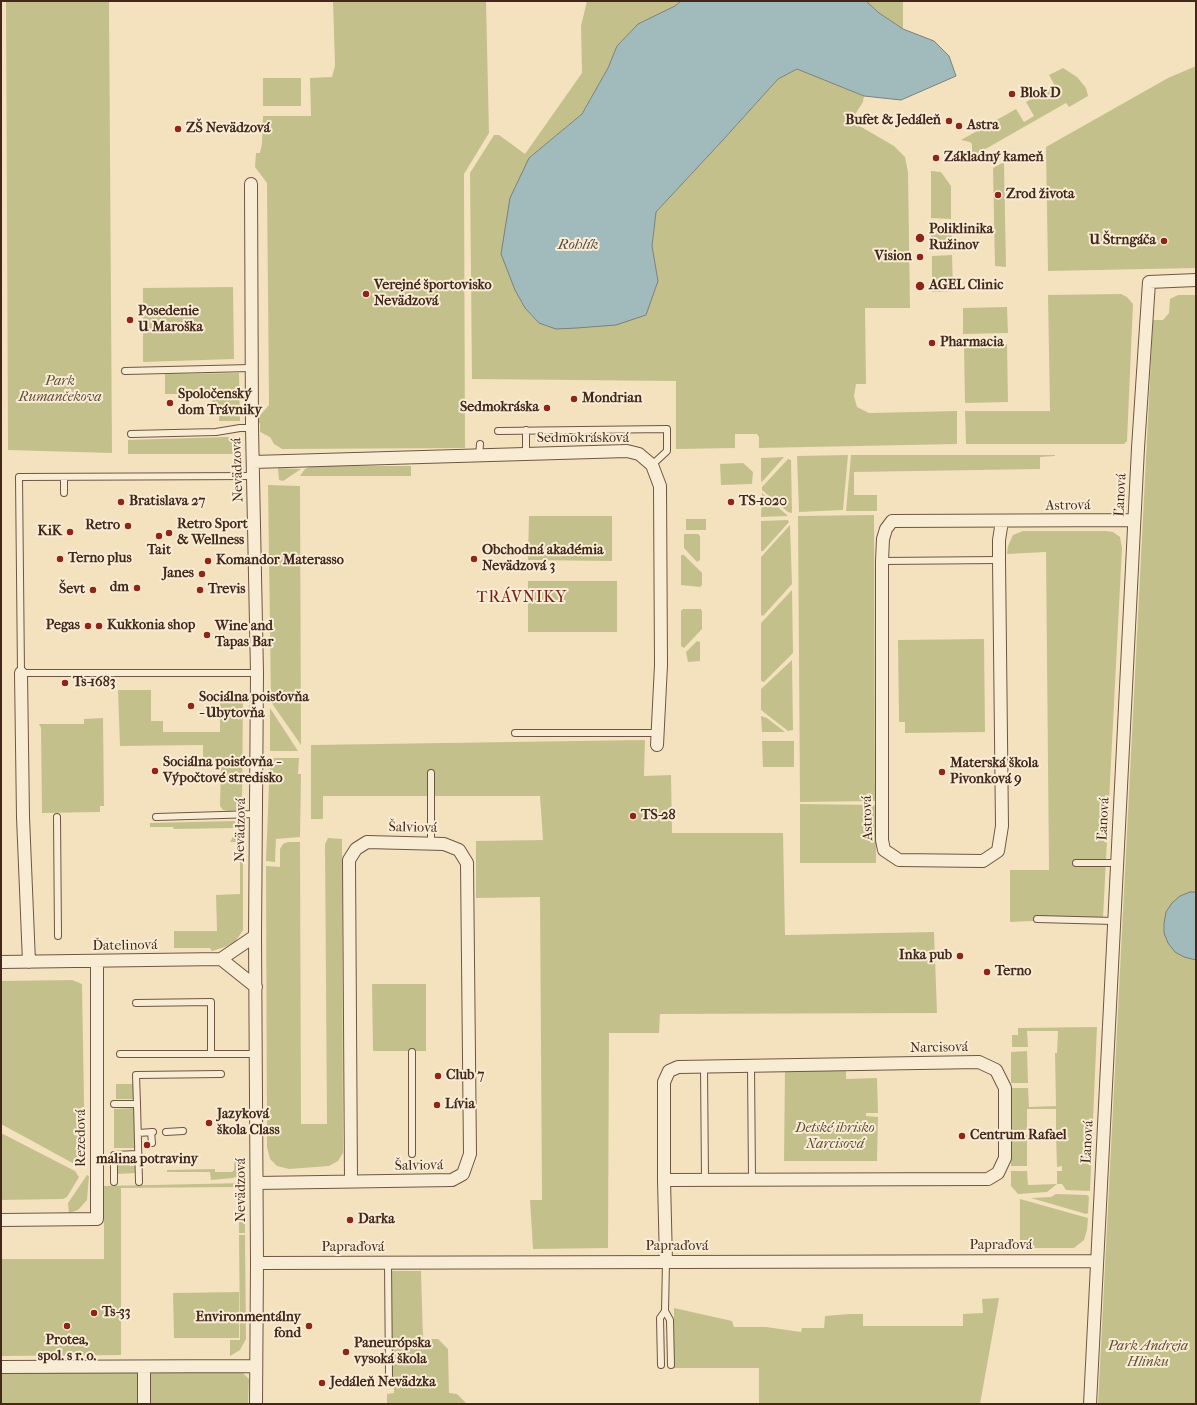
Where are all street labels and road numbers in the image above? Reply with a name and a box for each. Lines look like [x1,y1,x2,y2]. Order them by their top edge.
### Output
street label: Sedmokrásková [537,431,629,447]
street label: Nevädzová [228,437,248,503]
street label: Ľanová [1111,473,1131,517]
street label: Astrová [1045,497,1091,515]
street label: Astrová [859,795,877,841]
street label: Ľanová [1094,797,1114,841]
street label: Nevädzová [232,798,250,862]
street label: Šalviová [389,819,437,837]
street label: Ďatelinová [92,937,158,955]
street label: Narcisová [910,1039,968,1057]
street label: Rezedová [74,1109,90,1167]
street label: Ľanová [1078,1120,1098,1164]
street label: Šalviová [395,1157,443,1175]
street label: Nevädzová [234,1158,250,1222]
street label: Papraďová [970,1238,1032,1254]
street label: Papraďová [646,1239,708,1255]
street label: Papraďová [322,1240,384,1256]

